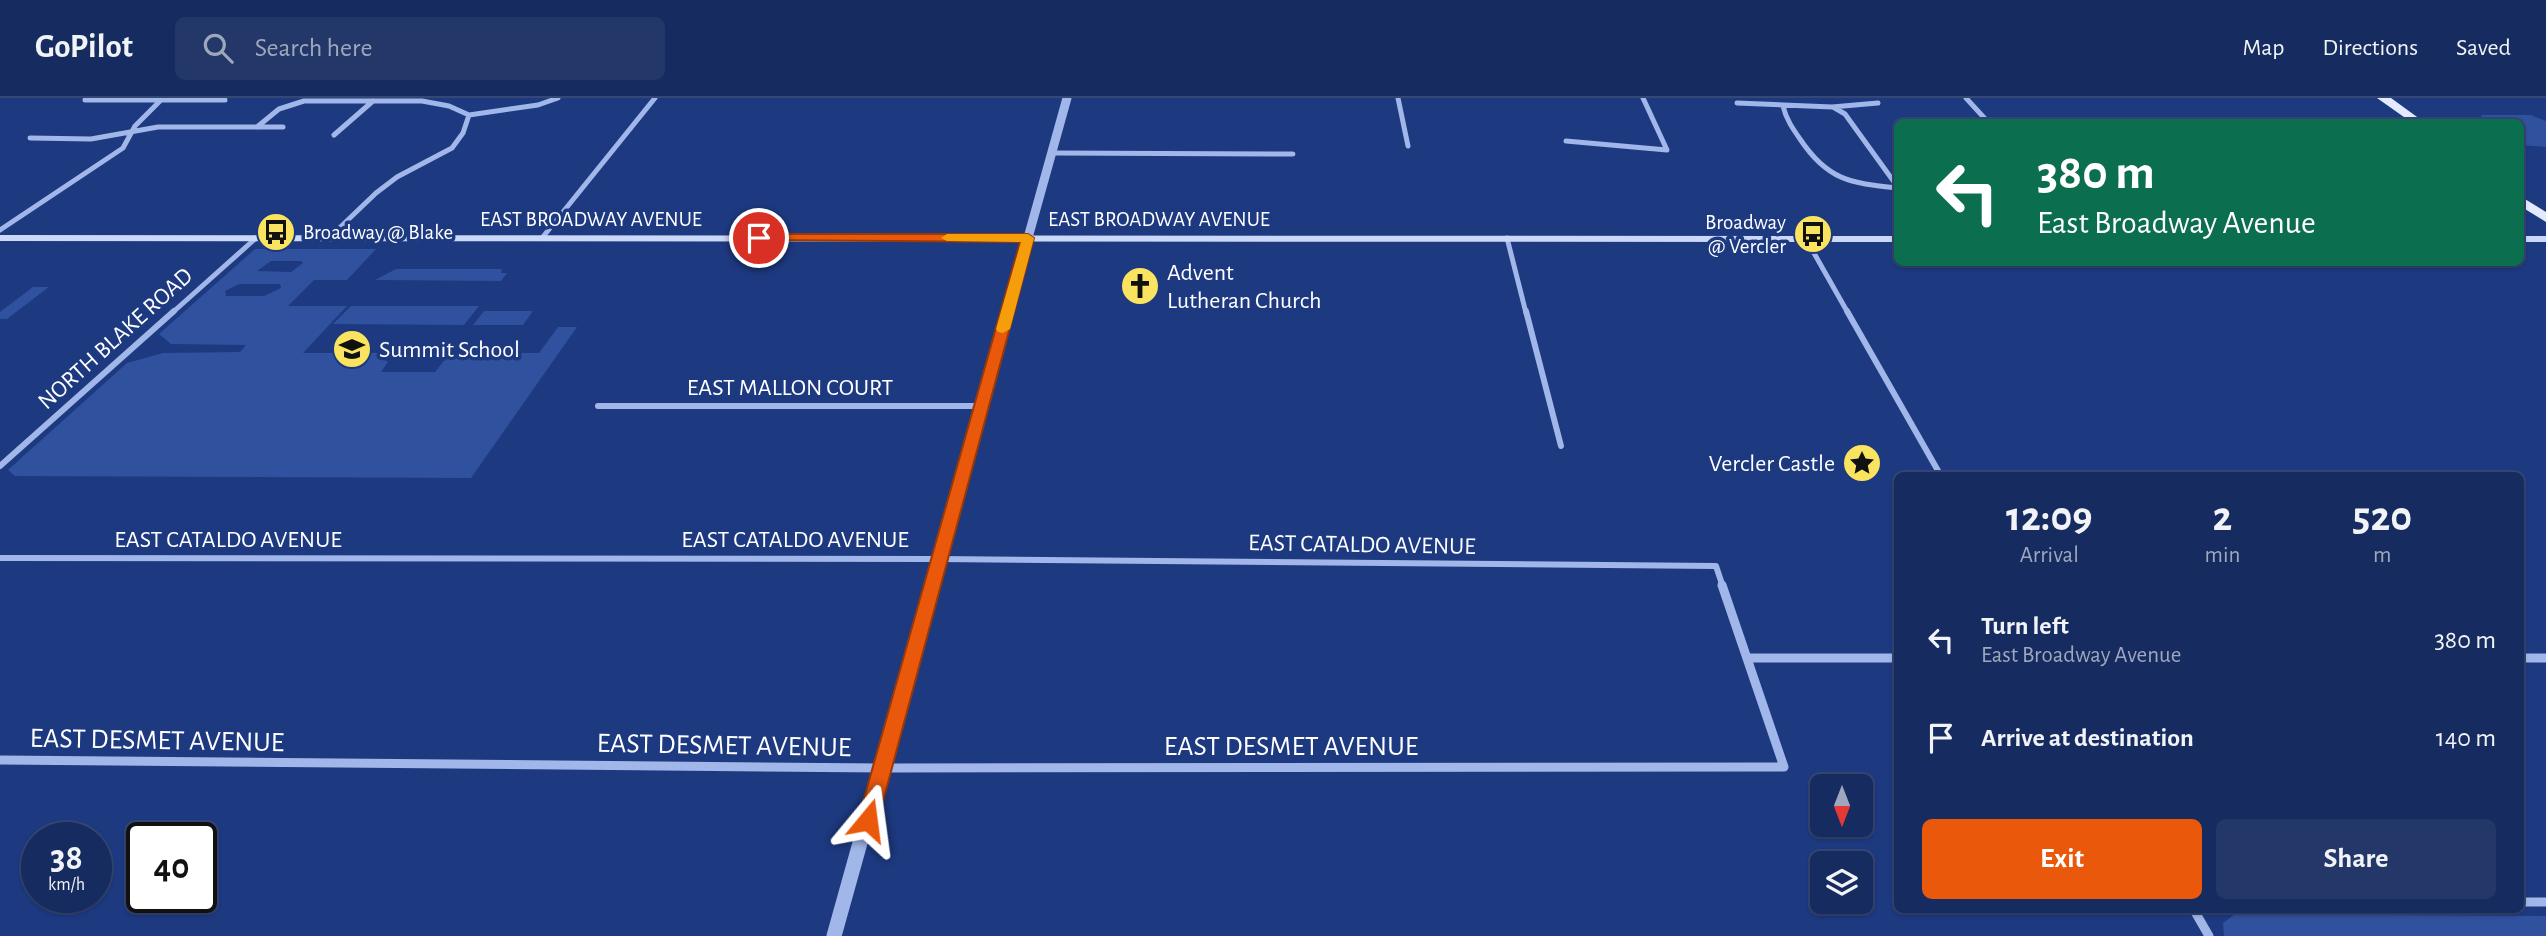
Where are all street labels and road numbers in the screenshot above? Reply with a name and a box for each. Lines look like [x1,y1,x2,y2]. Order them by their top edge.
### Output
street label: EAST BROADWAY AVENUE [480,209,702,230]
street label: EAST BROADWAY AVENUE [1048,209,1270,230]
street label: NORTH BLAKE ROAD [34,263,197,414]
street label: EAST MALLON COURT [687,376,894,400]
street label: EAST CATALDO AVENUE [114,528,342,552]
street label: EAST CATALDO AVENUE [681,528,909,552]
street label: EAST CATALDO AVENUE [1248,531,1476,559]
street label: EAST DESMET AVENUE [29,725,284,757]
street label: EAST DESMET AVENUE [596,730,851,762]
street label: EAST DESMET AVENUE [1164,733,1418,761]

